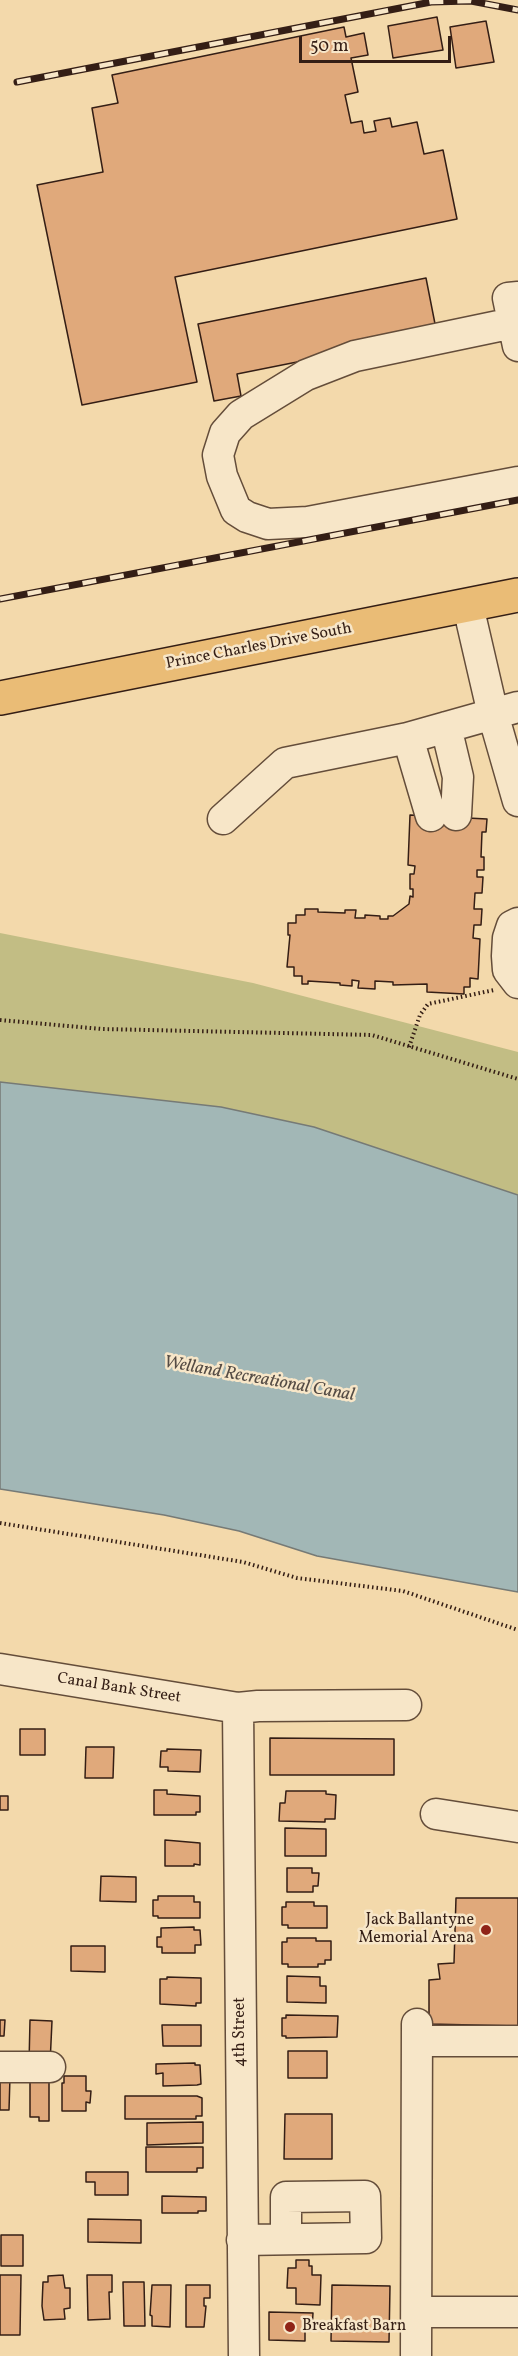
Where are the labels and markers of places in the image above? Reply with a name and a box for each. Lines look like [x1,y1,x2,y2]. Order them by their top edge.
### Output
place label: Jack Ballantyne Memorial Arena [359,1911,474,1949]
marker: Jack Ballantyne Memorial Arena [479,1923,493,1937]
place label: Breakfast Barn [302,2317,406,2337]
marker: Breakfast Barn [283,2320,297,2334]

